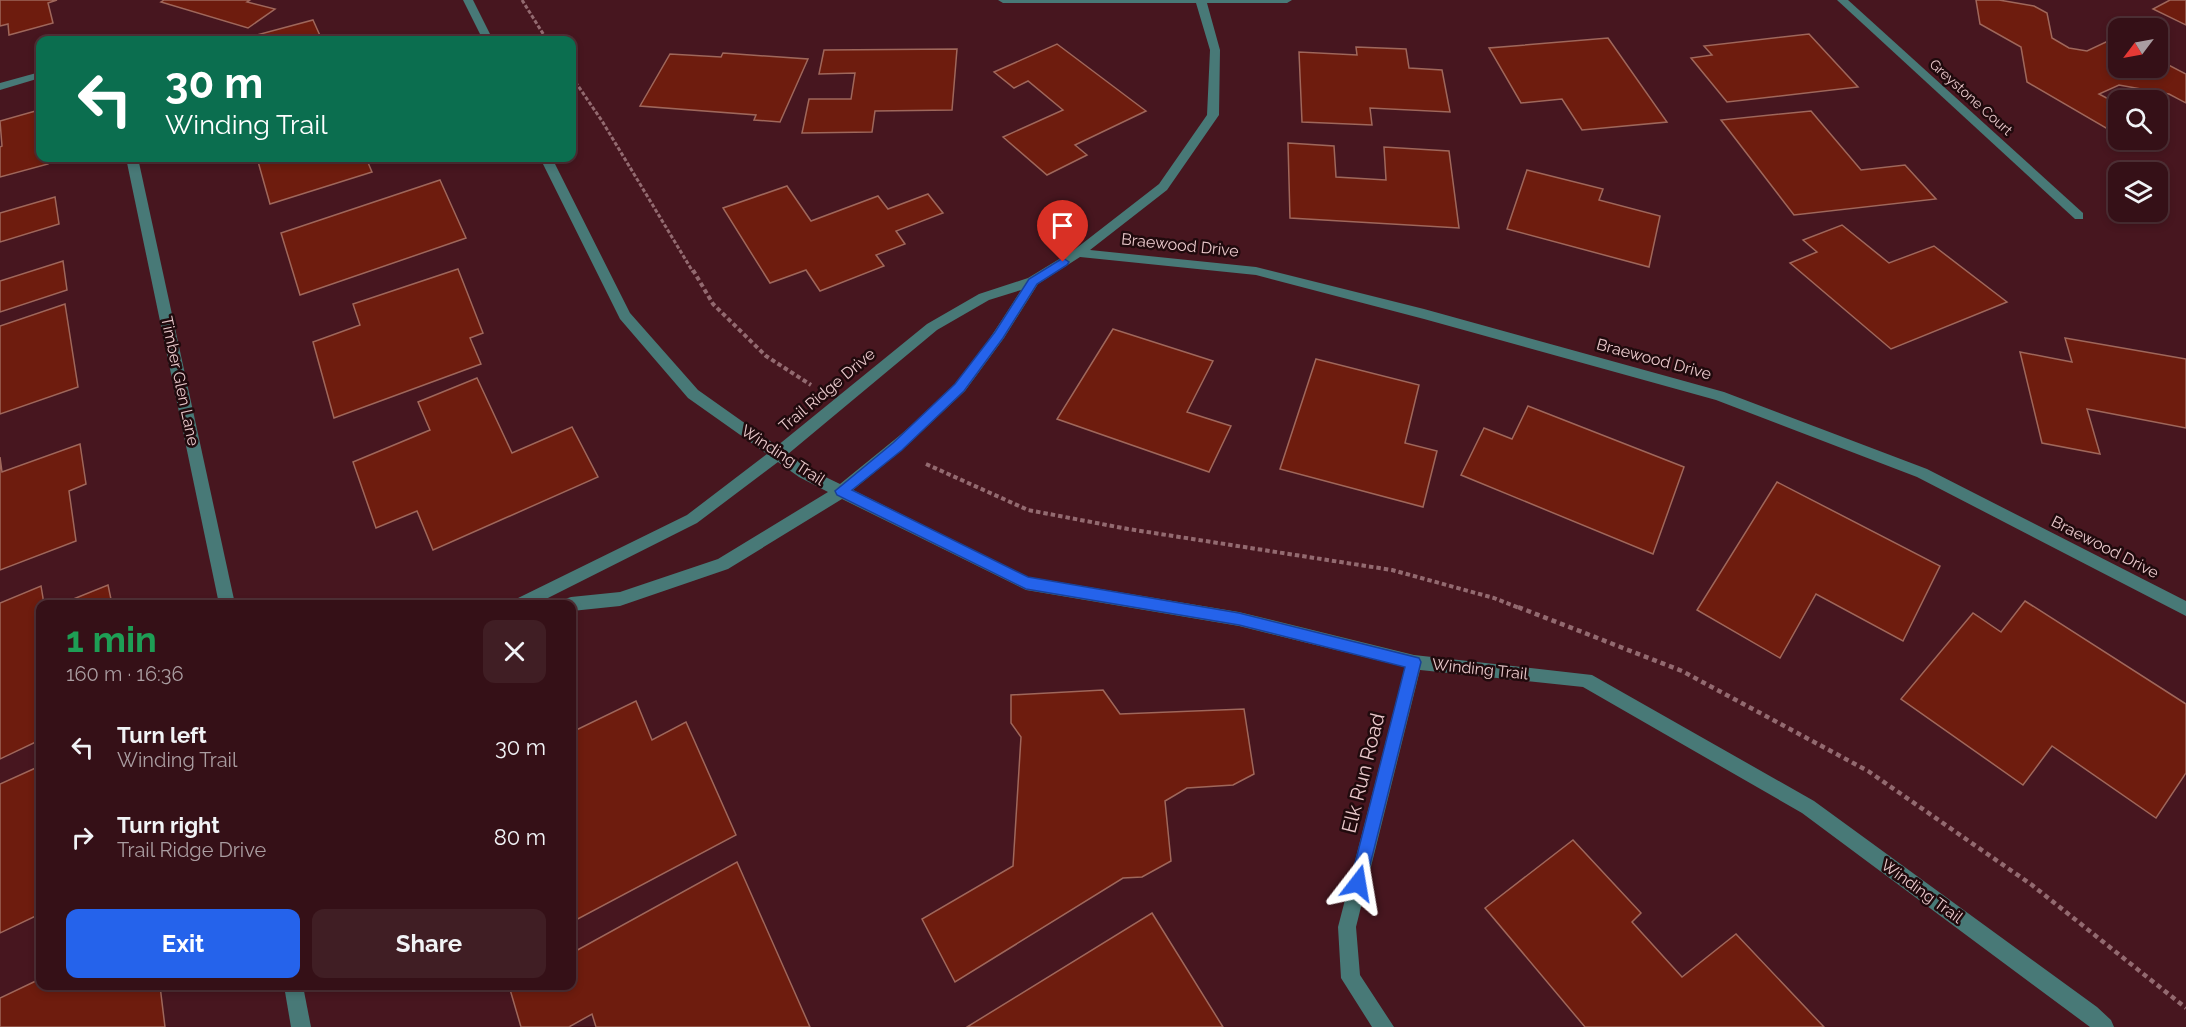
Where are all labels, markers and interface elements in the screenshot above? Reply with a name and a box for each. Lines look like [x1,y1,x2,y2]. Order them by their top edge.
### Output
north arrow [2108,18,2168,78]
map controls [2108,18,2168,222]
street label: Greystone Court [1926,56,2016,138]
text: 30 m [165,59,263,108]
icon: left [66,60,144,138]
button: search [2108,90,2168,150]
text: Winding Trail [165,109,328,140]
button: layers [2108,162,2168,222]
pin [1037,200,1088,262]
icon: arrive [1046,209,1079,242]
street label: Braewood Drive [1120,229,1240,261]
street label: Timber Glen Lane [157,315,203,447]
street label: Braewood Drive [1595,335,1713,383]
street label: Trail Ridge Drive [775,344,879,436]
street label: Winding Trail [737,421,829,490]
street label: Braewood Drive [2048,512,2162,582]
text: 1 min [66,618,157,660]
button: close [483,620,546,683]
street label: Winding Trail [1431,655,1530,684]
text: 160 m · 16:36 [66,662,183,686]
street label: Elk Run Road [1336,710,1390,836]
text: Turn left [117,722,207,748]
icon: left [66,731,99,764]
text: 30 m [495,734,546,760]
text: Winding Trail [117,748,237,772]
text: Turn right [117,812,220,838]
icon: right [66,821,99,854]
text: 80 m [494,824,546,850]
text: Trail Ridge Drive [117,838,266,862]
position arrow [1326,851,1390,915]
street label: Winding Trail [1877,855,1967,927]
button: Exit [66,909,300,978]
button: Share [312,909,546,978]

